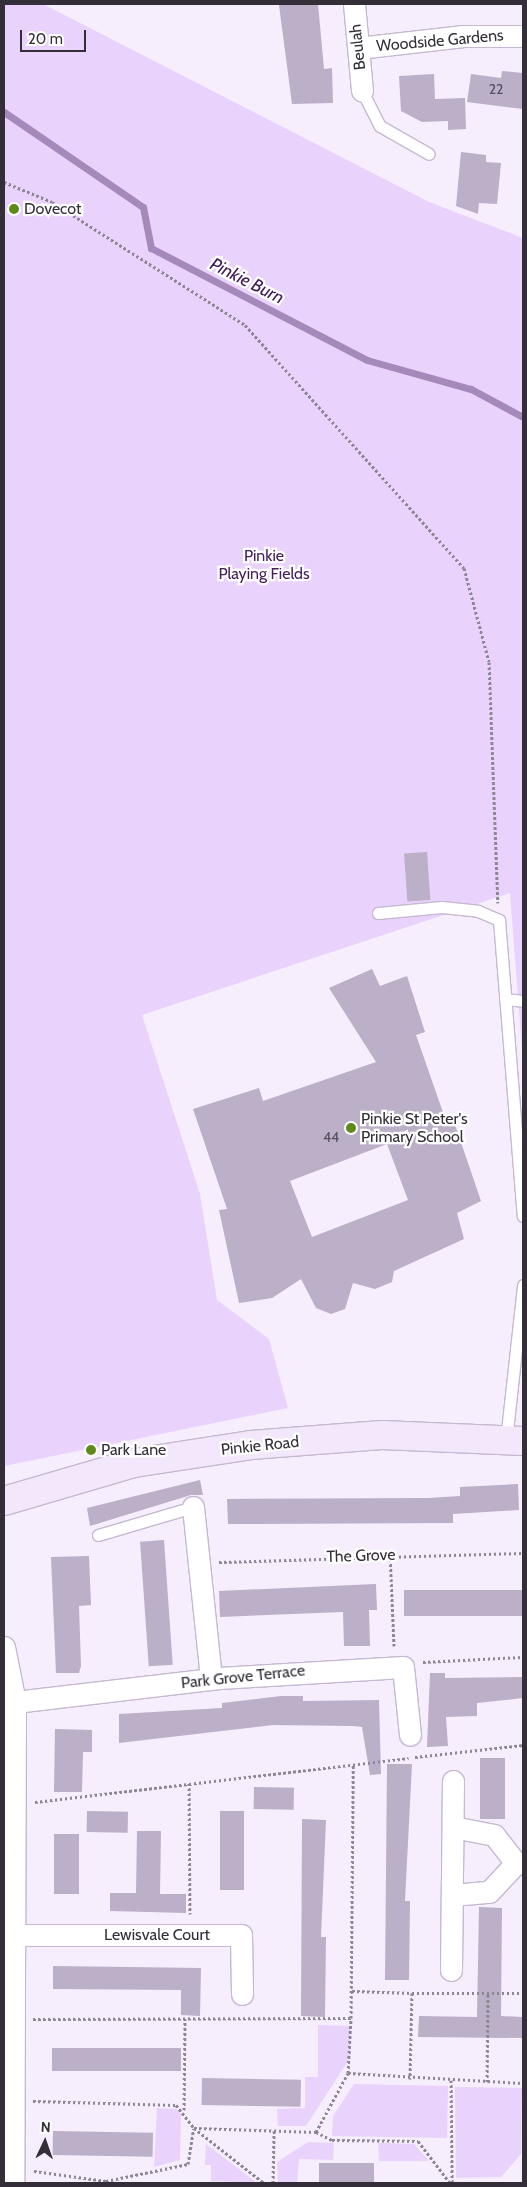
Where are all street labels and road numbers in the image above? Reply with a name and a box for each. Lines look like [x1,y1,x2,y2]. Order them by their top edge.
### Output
street label: Beulah [346,23,370,71]
street label: Woodside Gardens [376,26,504,56]
street label: Pinkie Road [220,1432,300,1460]
street label: The Grove [326,1545,396,1567]
street label: Park Grove Terrace [180,1661,306,1693]
street label: Lewisvale Court [104,1925,210,1945]

